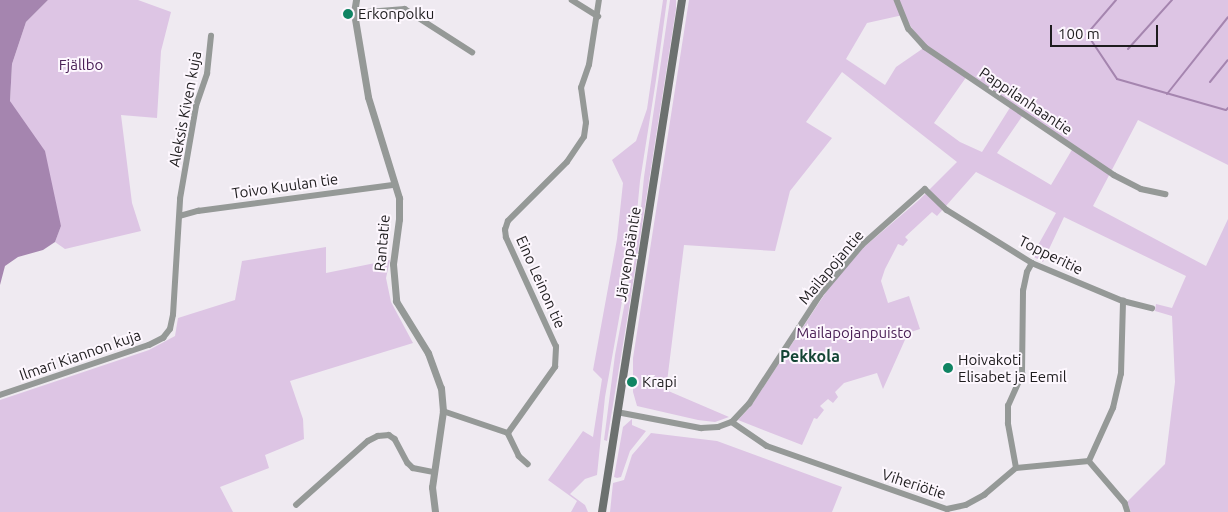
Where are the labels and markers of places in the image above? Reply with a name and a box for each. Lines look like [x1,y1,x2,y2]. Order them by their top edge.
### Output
place label: Erkonpolku [358,5,434,23]
marker: Erkonpolku [342,8,354,20]
place label: Hoivakoti Elisabet ja Eemil [958,350,1067,385]
marker: Hoivakoti Elisabet ja Eemil [942,362,954,374]
place label: Krapi [642,373,677,391]
marker: Krapi [626,376,638,388]

